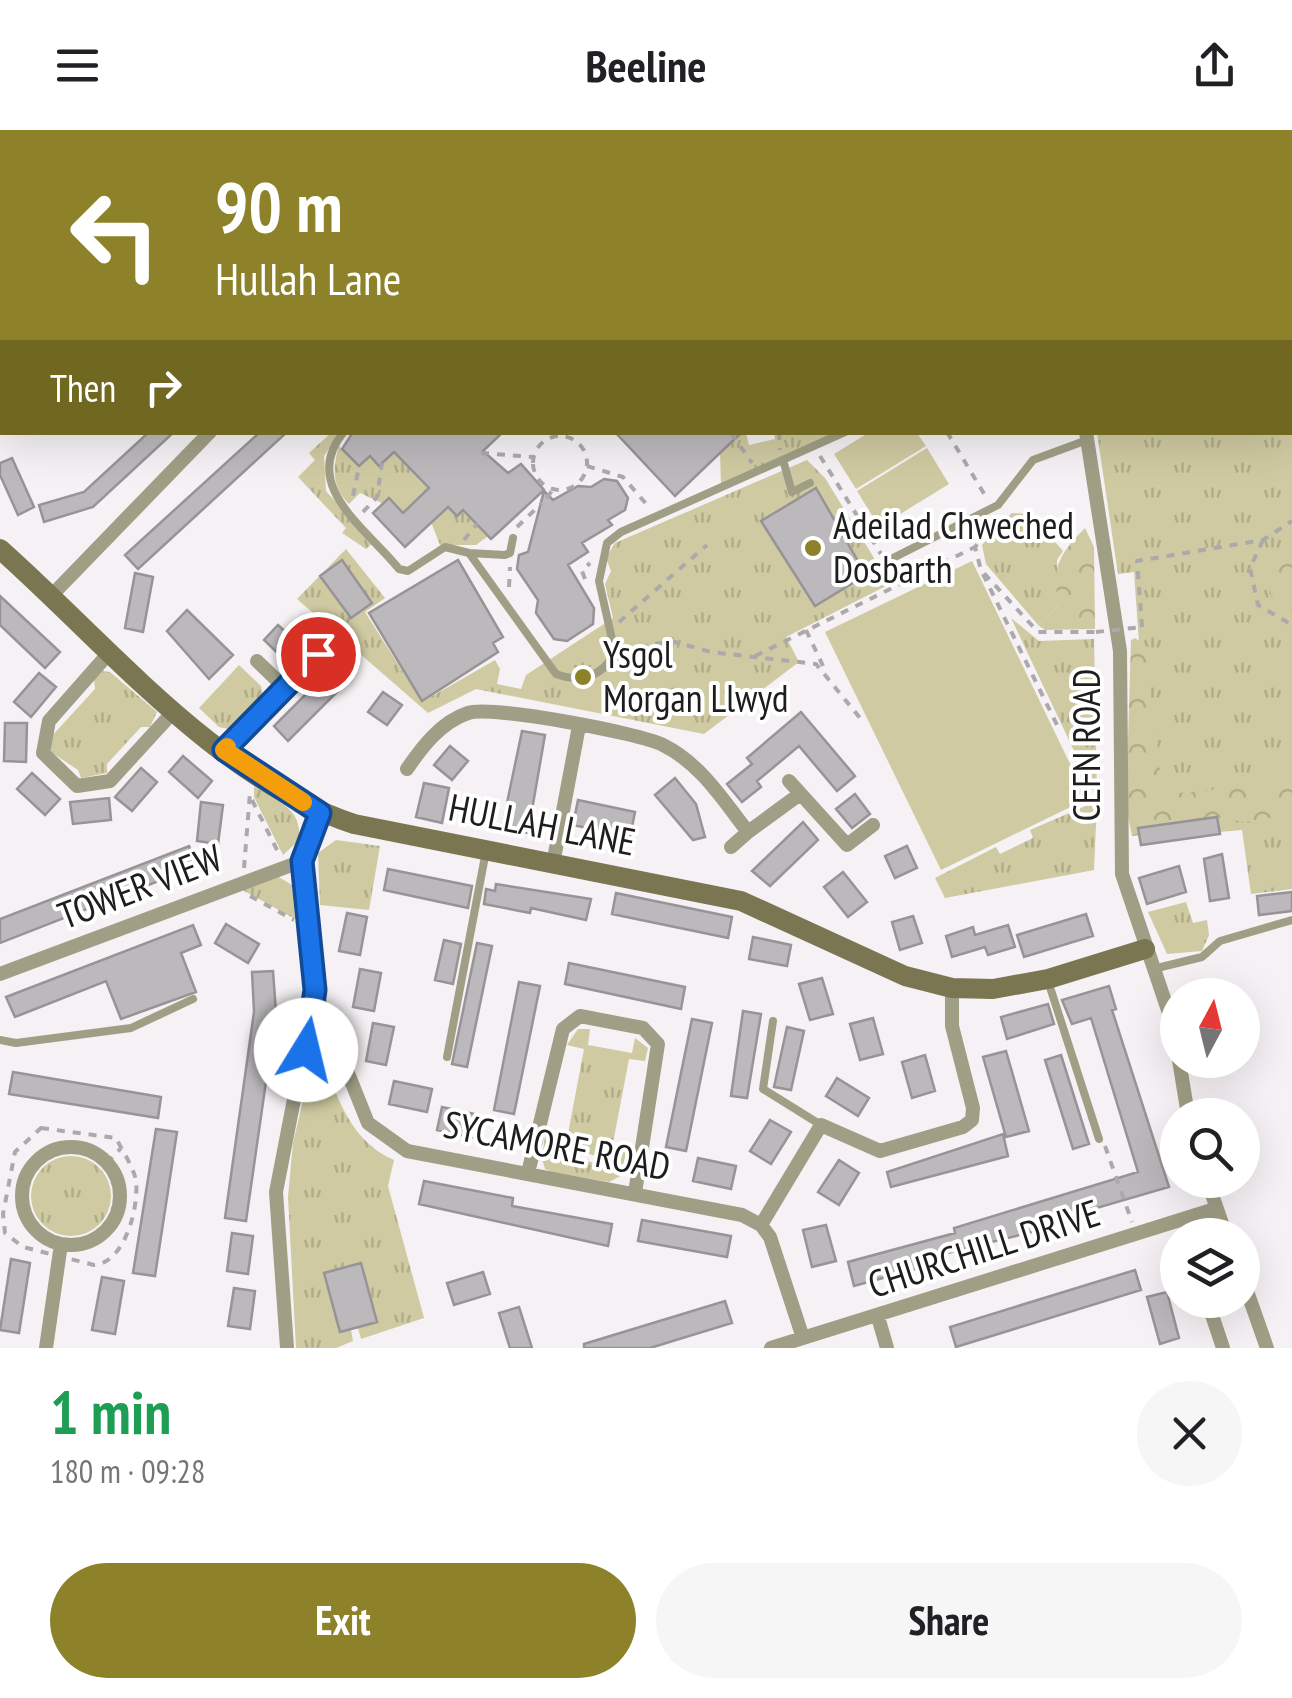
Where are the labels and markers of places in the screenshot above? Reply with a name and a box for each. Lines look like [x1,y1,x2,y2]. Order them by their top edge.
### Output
place label: Adeilad Chweched Dosbarth [833,500,1074,593]
marker: Adeilad Chweched Dosbarth [802,537,824,559]
pin [276,612,361,697]
place label: Ysgol Morgan Llwyd [603,629,789,722]
marker: Ysgol Morgan Llwyd [572,666,594,688]

